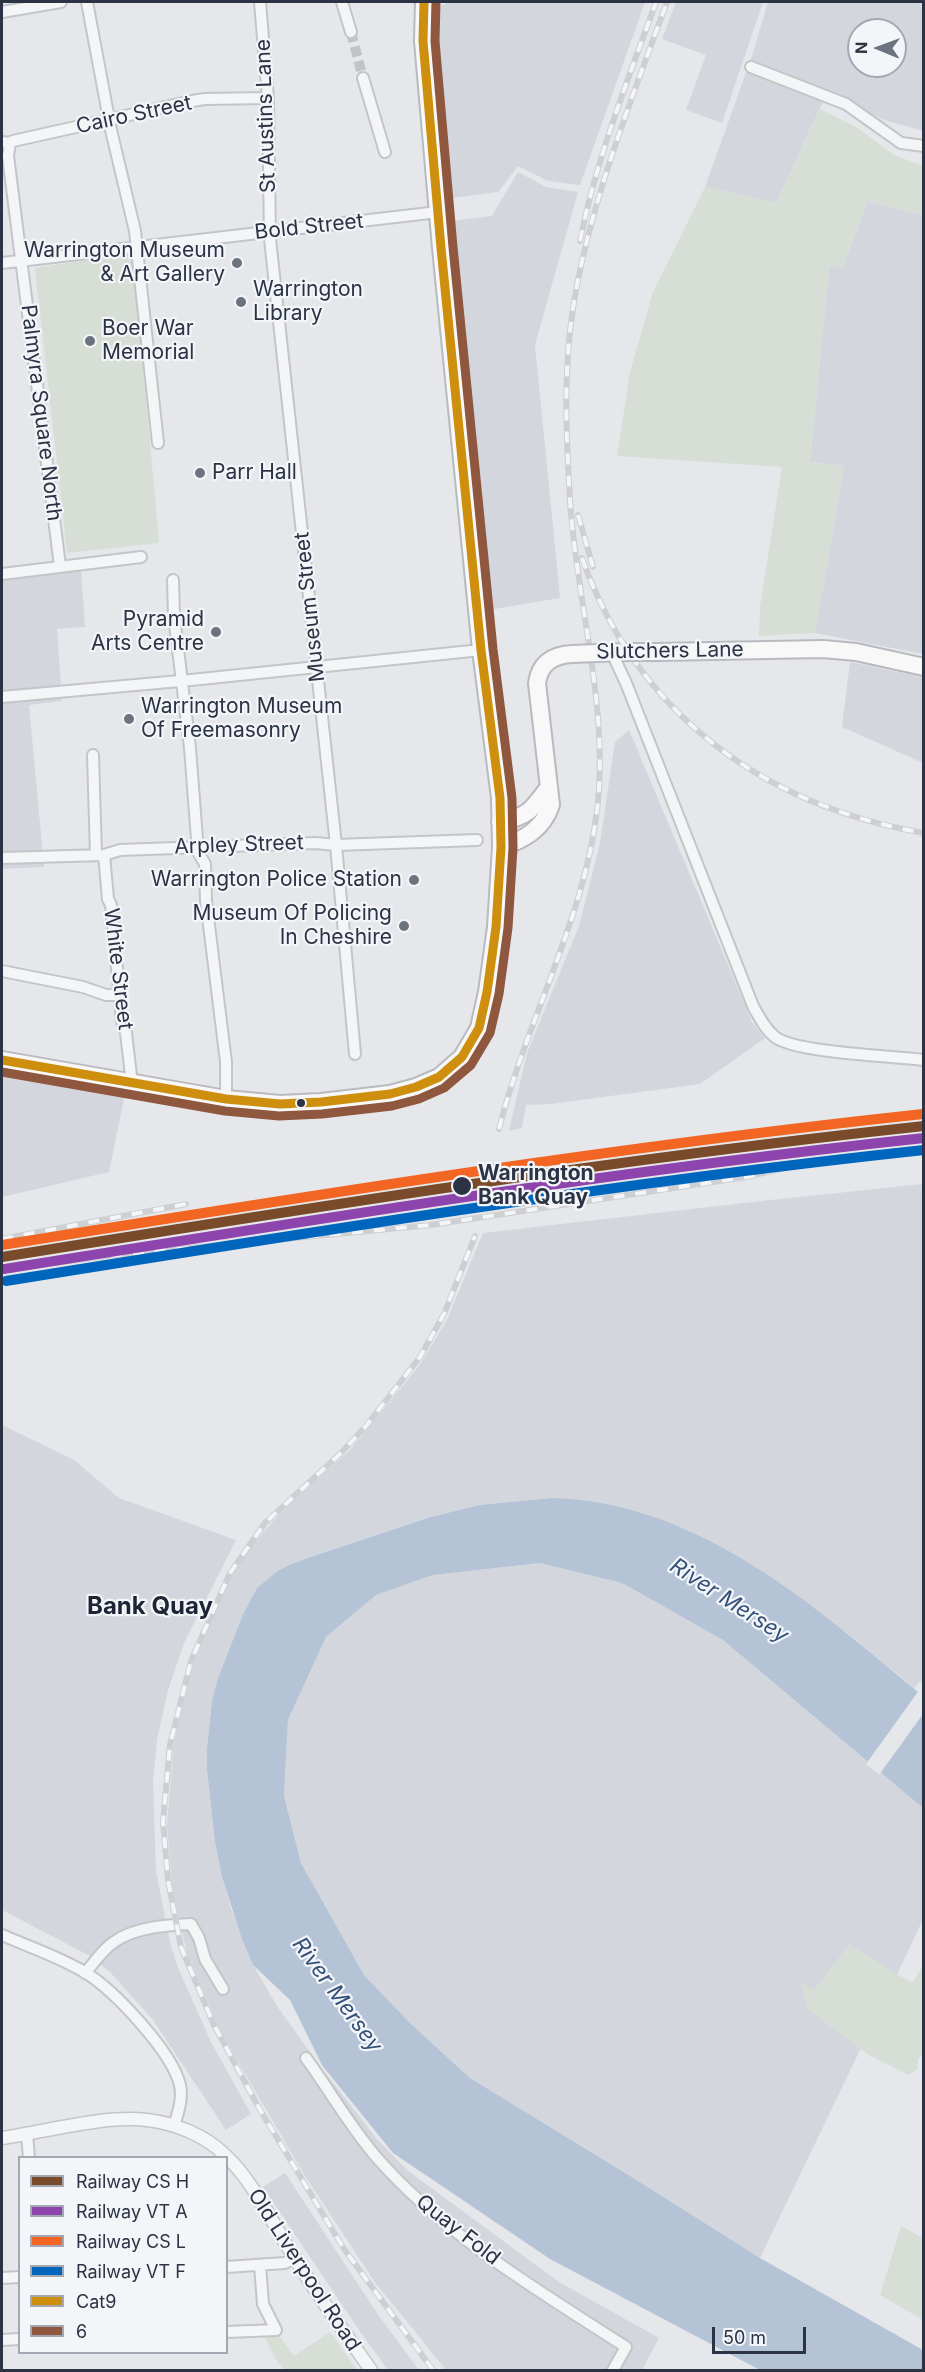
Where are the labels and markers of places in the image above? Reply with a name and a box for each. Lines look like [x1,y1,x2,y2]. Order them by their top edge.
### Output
place label: Warrington Museum & Art Gallery [24,238,225,288]
marker: Warrington Museum & Art Gallery [230,256,244,270]
place label: Warrington Library [253,277,363,327]
marker: Warrington Library [234,295,248,309]
place label: Boer War Memorial [102,316,194,366]
marker: Boer War Memorial [83,334,97,348]
place label: Parr Hall [212,460,297,486]
marker: Parr Hall [193,466,207,480]
place label: Pyramid Arts Centre [91,607,204,657]
marker: Pyramid Arts Centre [209,625,223,639]
place label: Warrington Museum Of Freemasonry [141,694,342,744]
marker: Warrington Museum Of Freemasonry [122,712,136,726]
place label: Warrington Police Station [151,867,402,893]
marker: Warrington Police Station [407,873,421,887]
place label: Museum Of Policing In Cheshire [192,901,392,951]
marker: Museum Of Policing In Cheshire [397,919,411,933]
unlabelled marker [295,1097,307,1109]
place label: Warrington Bank Quay [478,1161,594,1211]
marker: Warrington Bank Quay [451,1175,473,1197]

